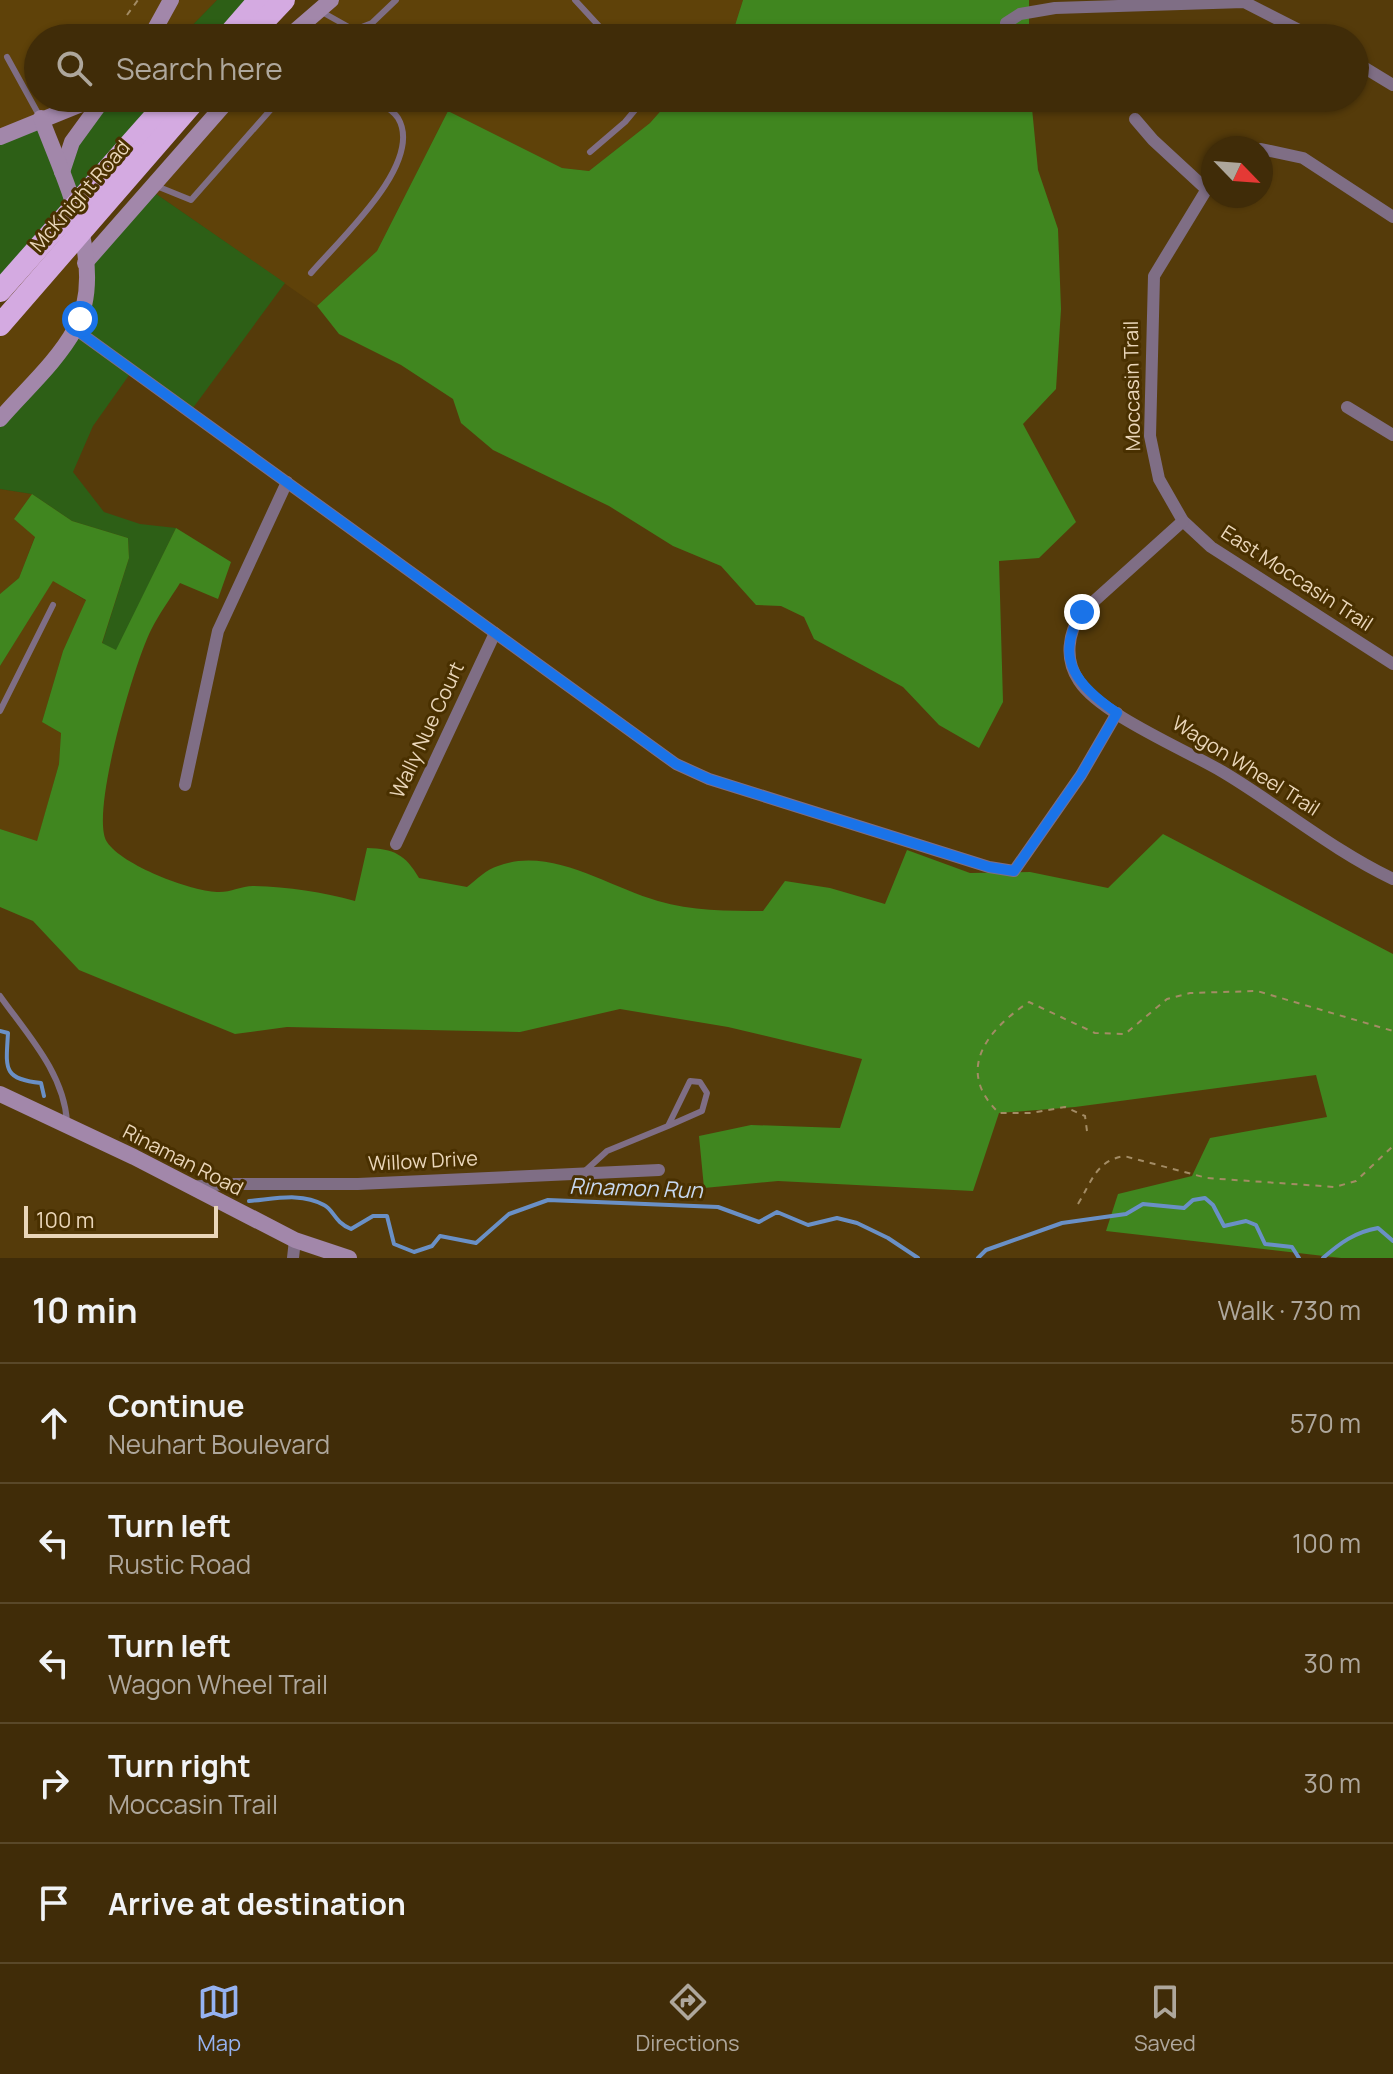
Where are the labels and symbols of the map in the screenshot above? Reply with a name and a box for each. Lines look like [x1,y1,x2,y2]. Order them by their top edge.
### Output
street label: McKnight Road [24,134,136,257]
north arrow [1201,136,1273,208]
route start [62,301,98,337]
street label: Moccasin Trail [1117,320,1146,452]
street label: East Moccasin Trail [1216,518,1378,637]
route end [1064,594,1100,630]
street label: Wally Nue Court [383,657,470,802]
street label: Wagon Wheel Trail [1167,709,1325,822]
street label: Rinaman Road [118,1118,248,1201]
street label: Willow Drive [367,1144,479,1177]
water label: Rinamon Run [569,1171,704,1205]
scale bar [24,1202,218,1238]

